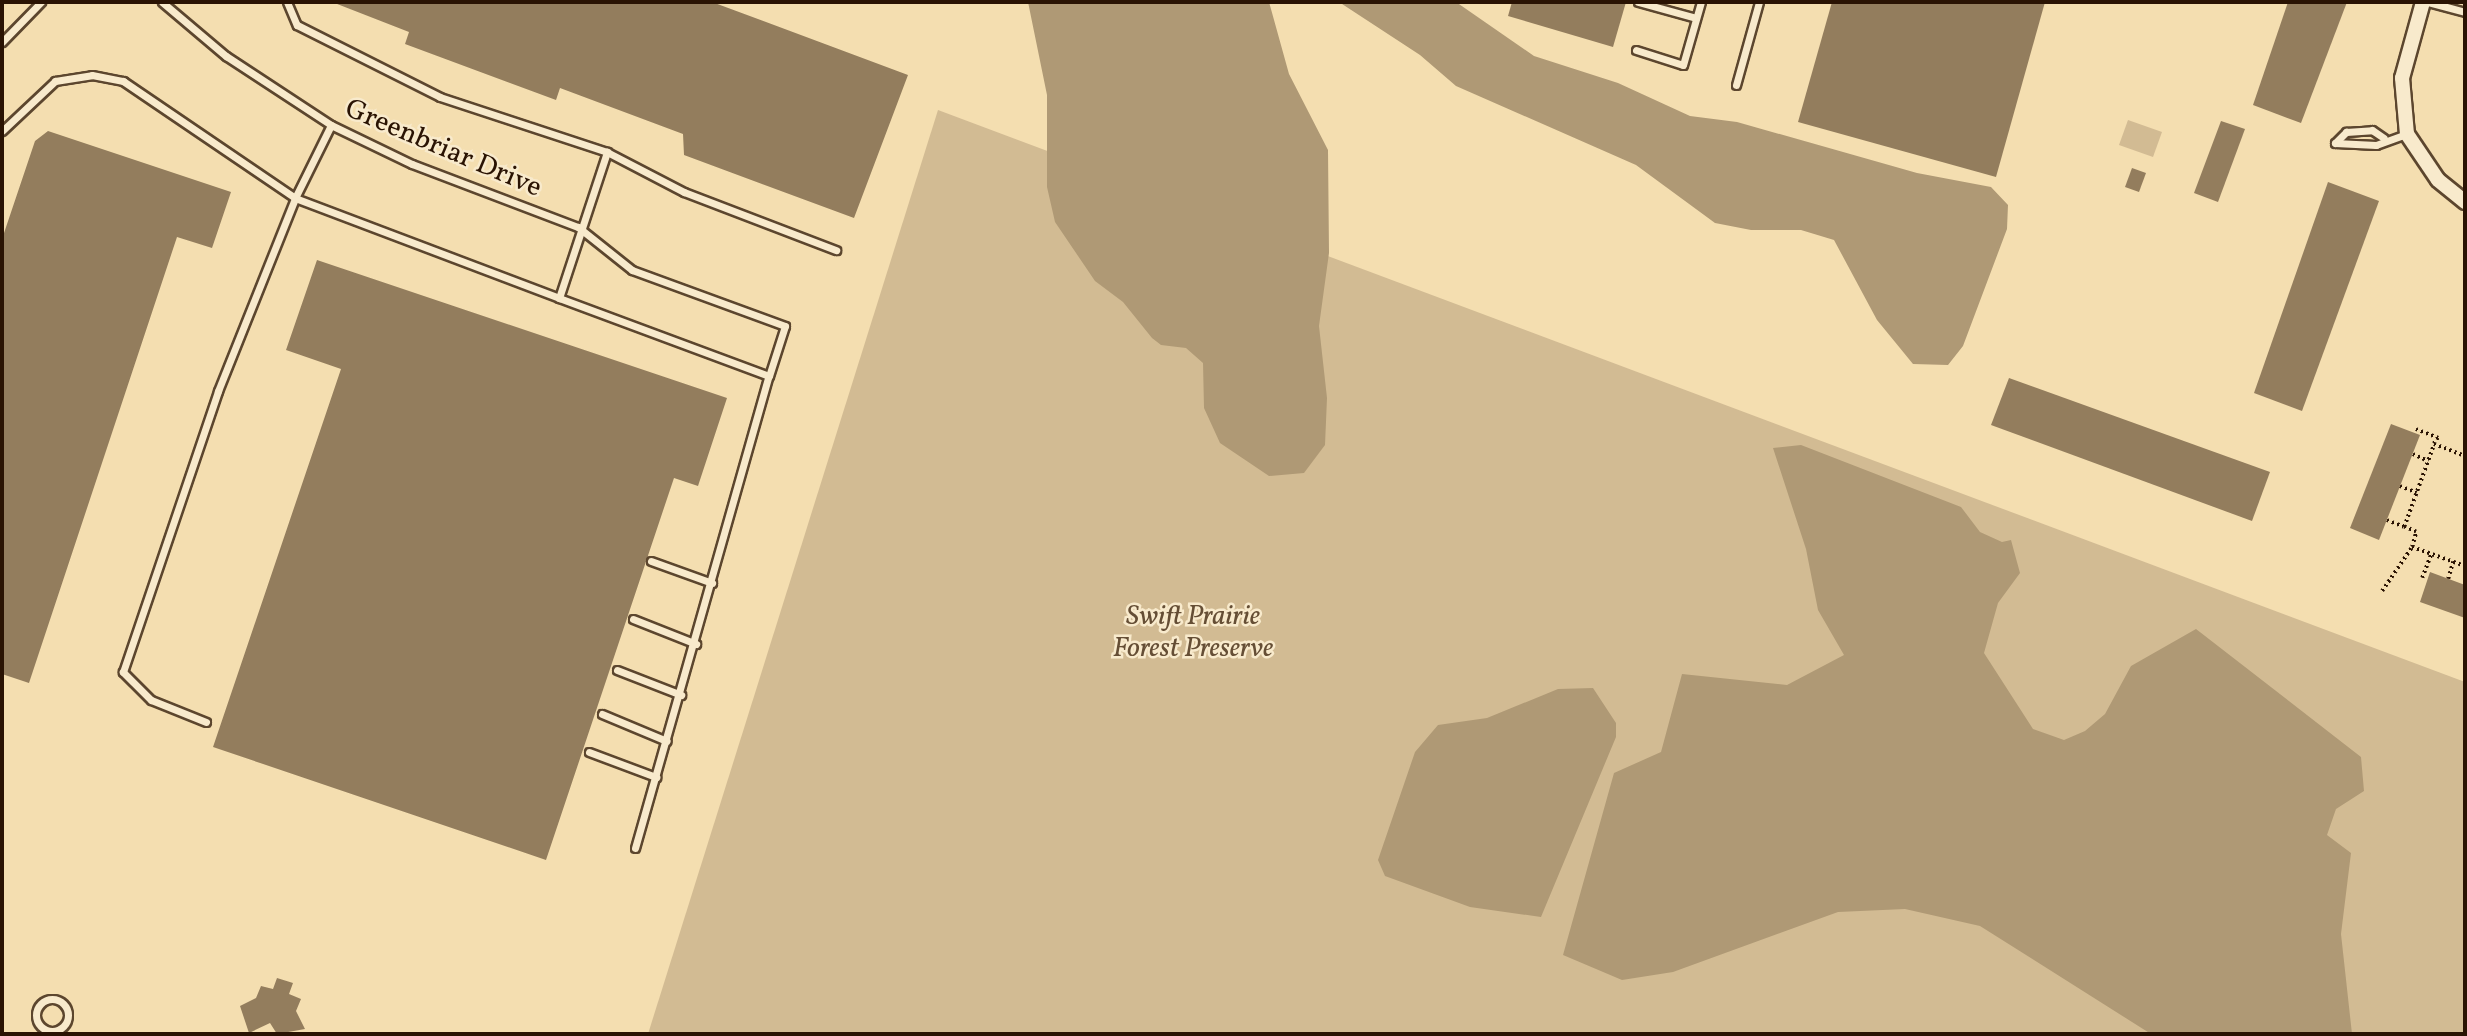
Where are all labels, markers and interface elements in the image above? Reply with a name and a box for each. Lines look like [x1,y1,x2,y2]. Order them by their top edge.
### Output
street label: Greenbriar Drive [340,92,546,206]
park label: Swift Prairie Forest Preserve [1113,600,1273,666]

